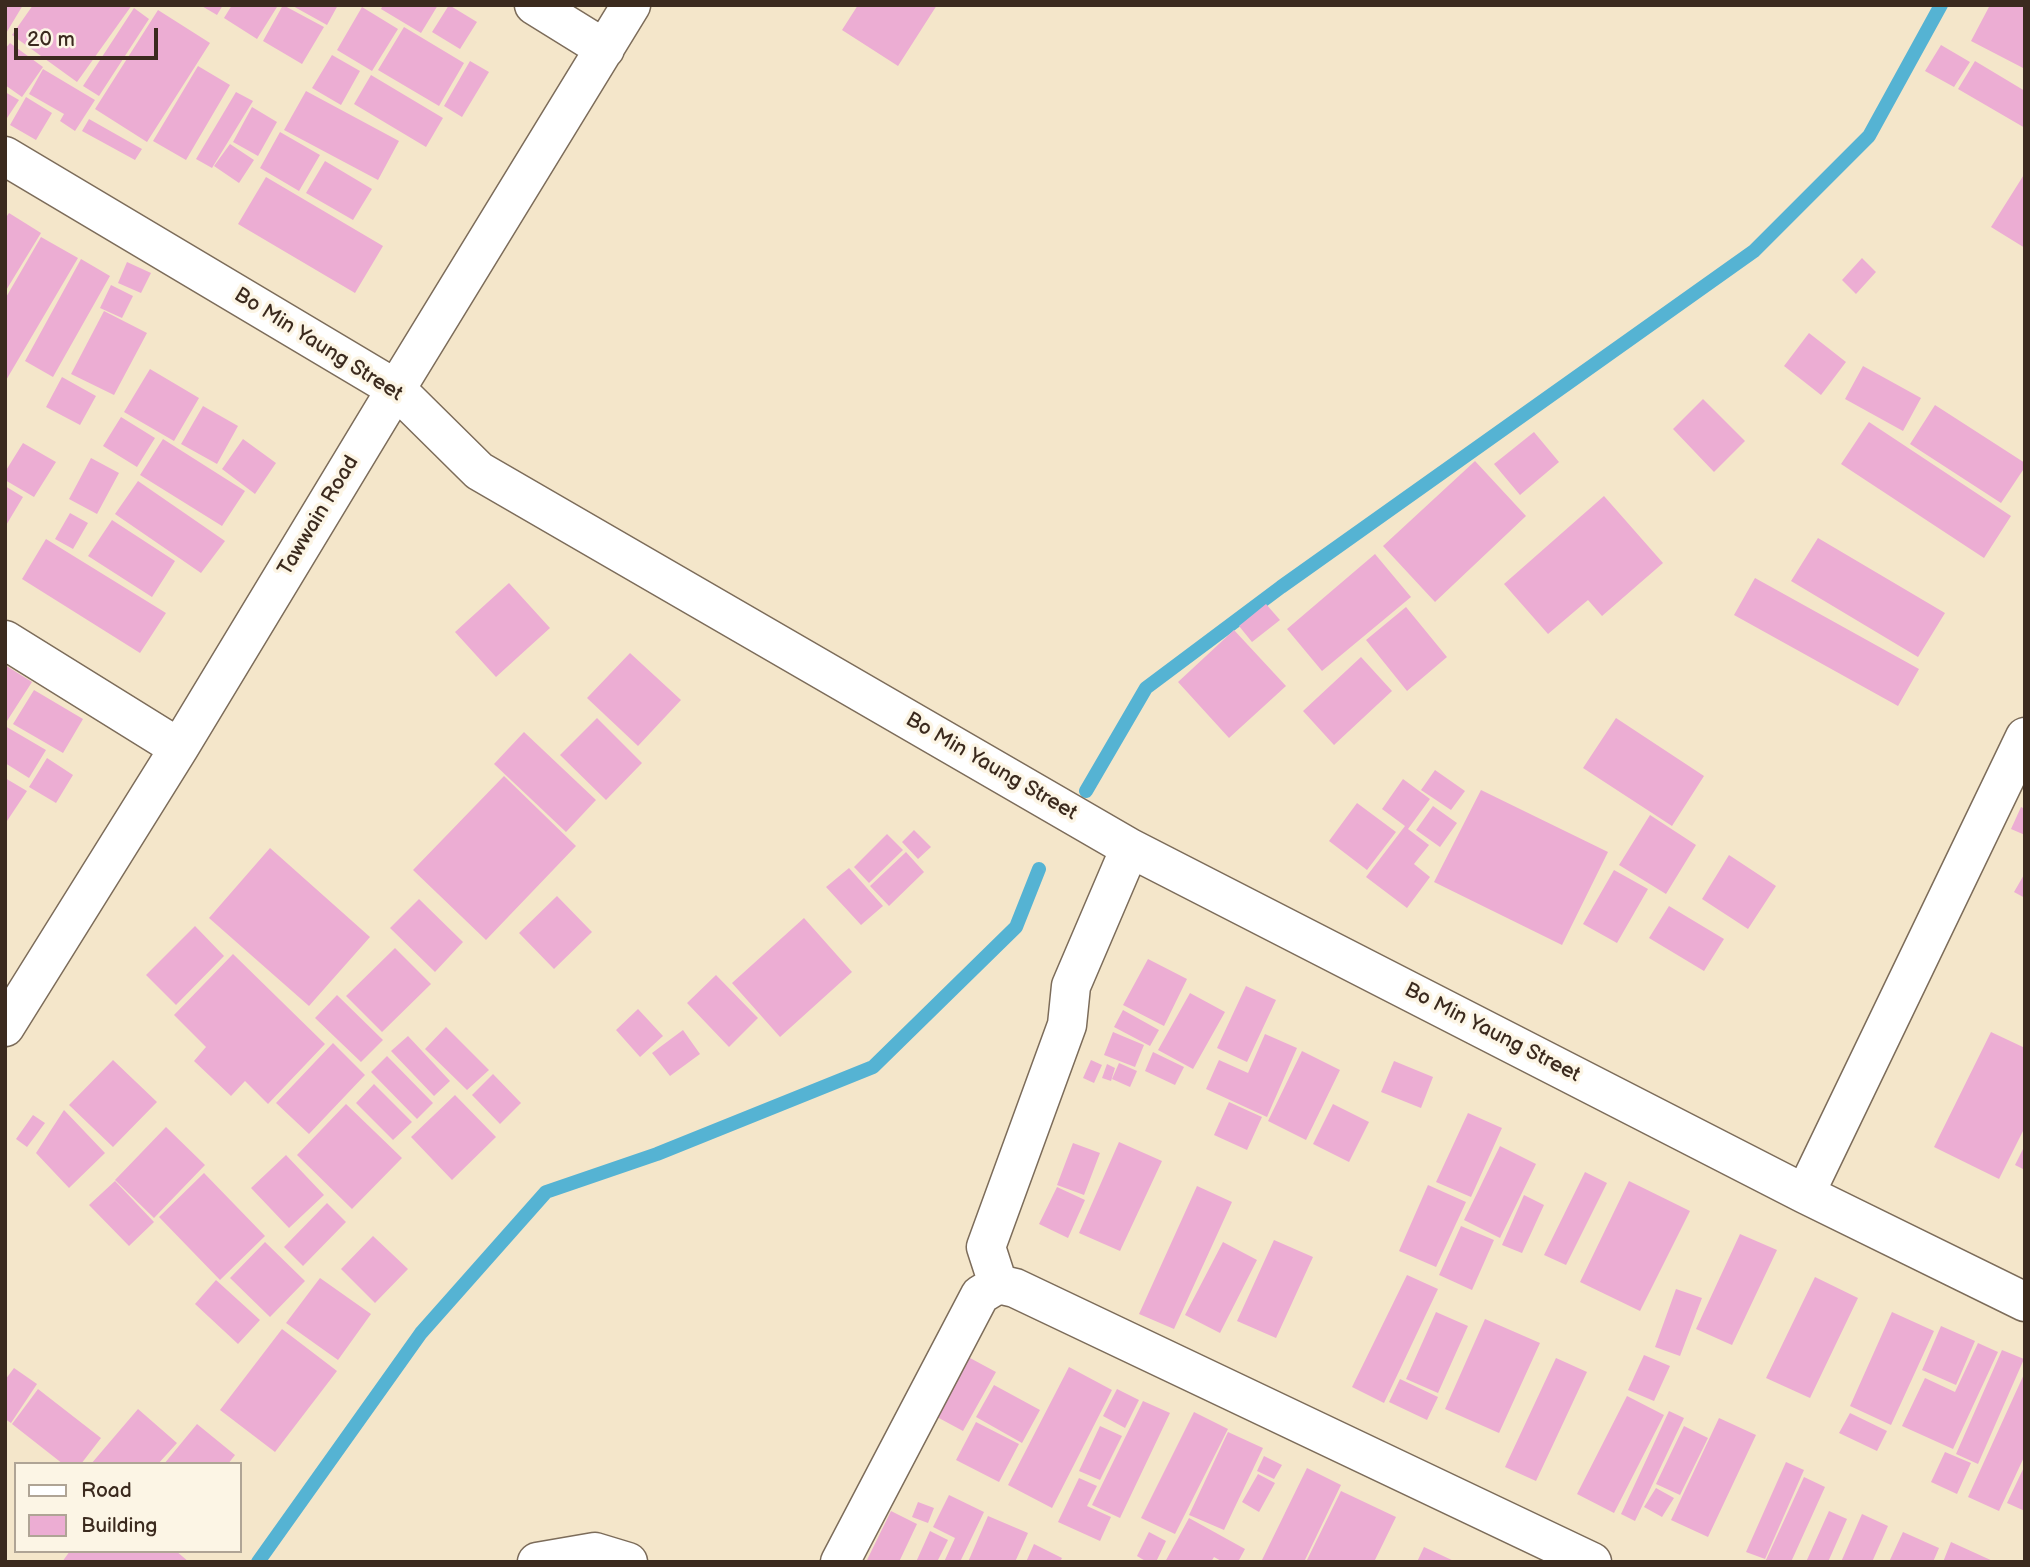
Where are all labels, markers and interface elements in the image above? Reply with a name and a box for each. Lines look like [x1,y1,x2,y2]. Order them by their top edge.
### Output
scale bar [18,14,161,58]
text: 20 m [27,27,75,52]
street label: Bo Min Yaung Street [229,283,407,407]
street label: Tawwain Road [273,451,365,581]
street label: Bo Min Yaung Street [901,708,1081,826]
street label: Bo Min Yaung Street [1400,978,1584,1088]
legend [14,1462,242,1553]
text: Road [81,1478,132,1503]
text: Building [81,1513,157,1538]

